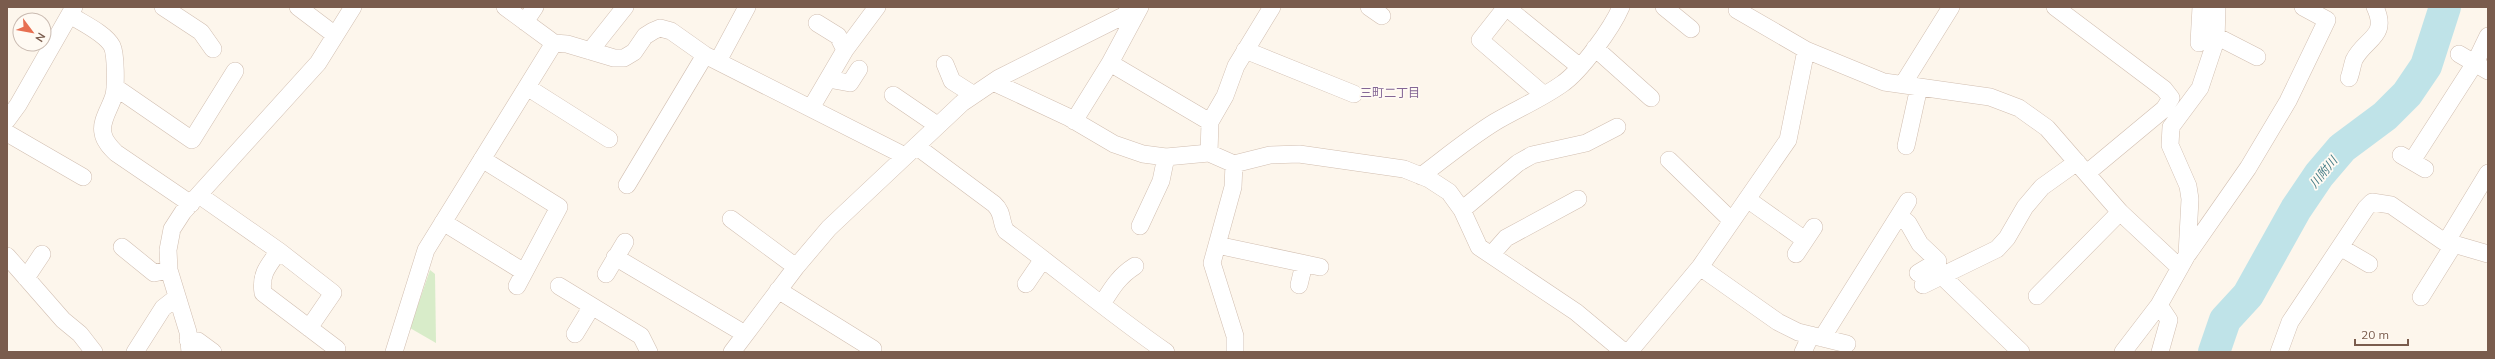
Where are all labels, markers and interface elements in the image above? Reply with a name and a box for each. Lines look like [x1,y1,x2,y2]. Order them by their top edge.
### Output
north arrow [12,12,52,52]
text: N [32,30,49,45]
district label: 三町二丁目 [1360,85,1420,100]
water label: 川附川 [2306,152,2341,191]
scale bar [2355,321,2408,347]
text: 20 m [2361,327,2389,342]

